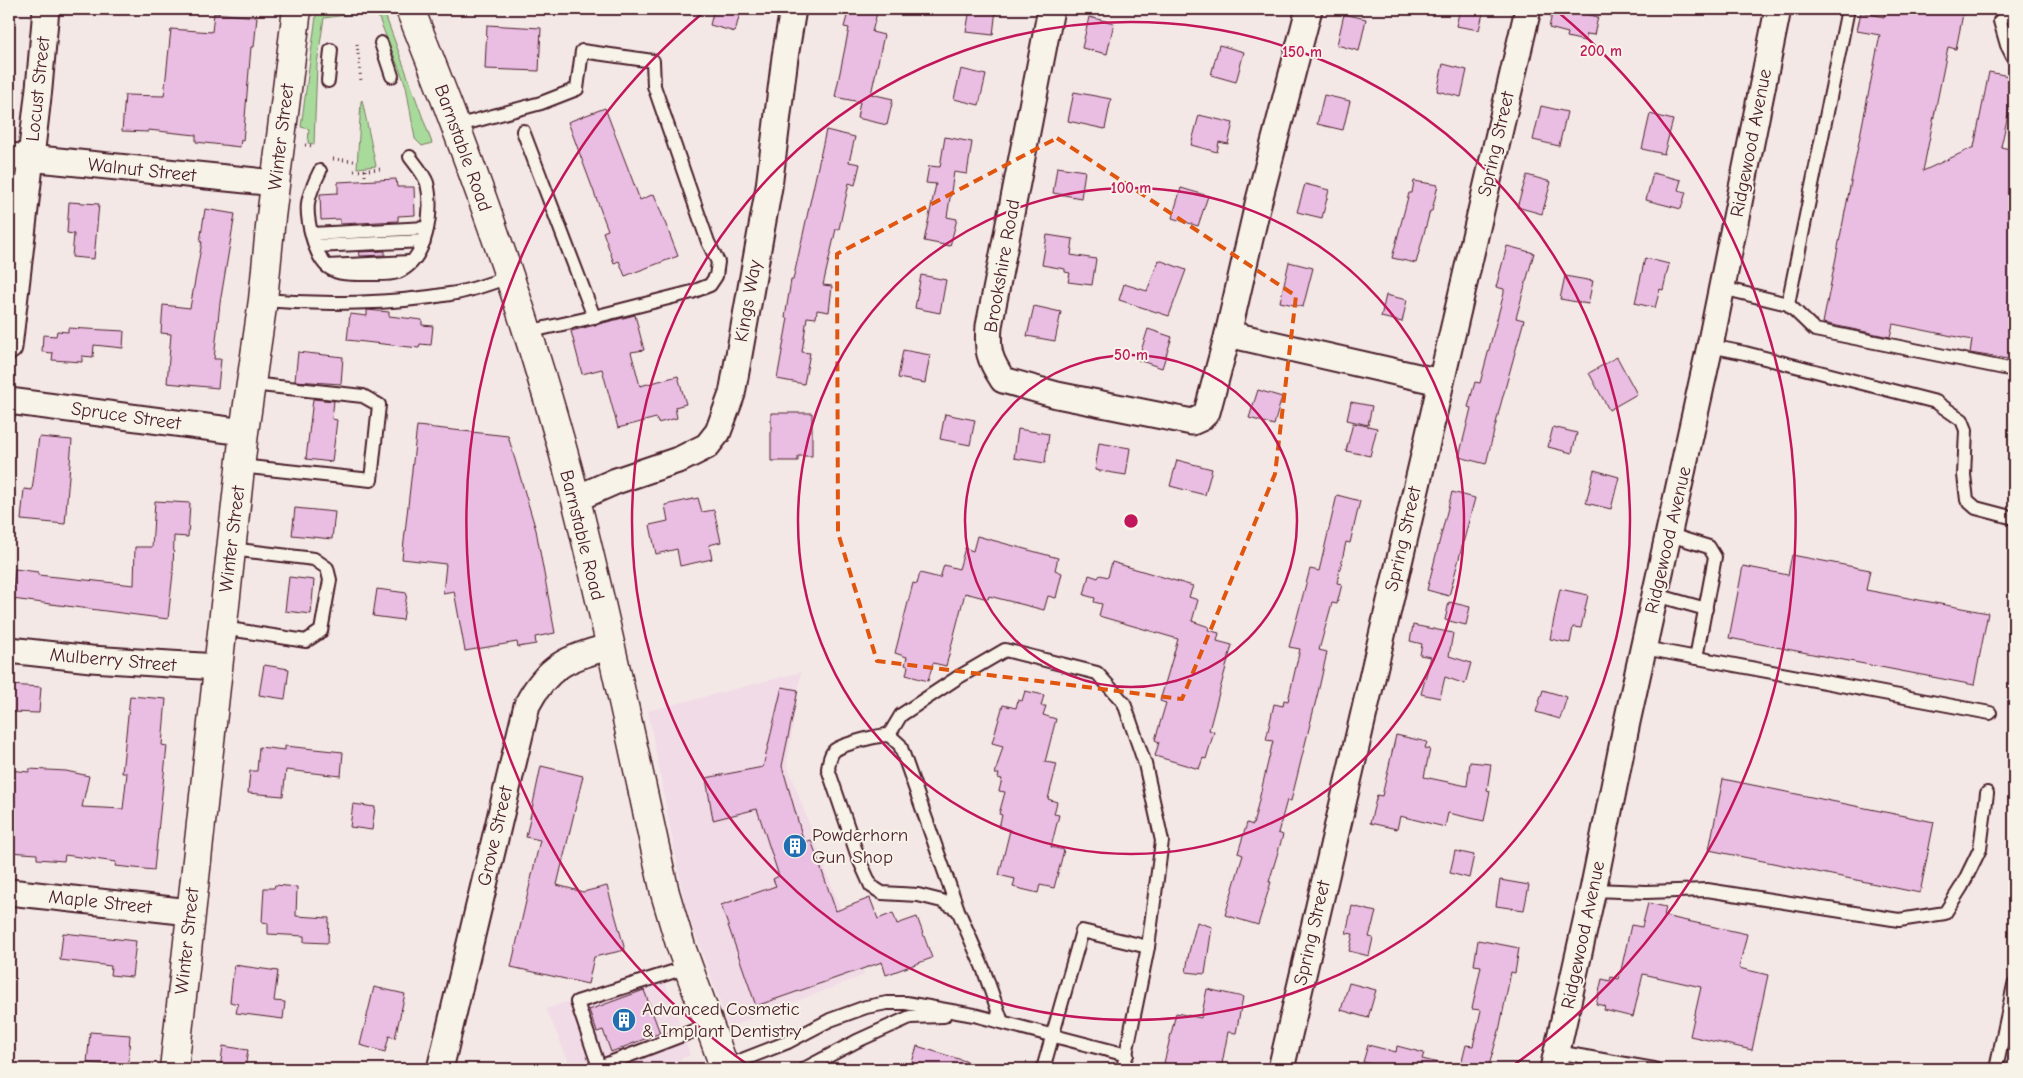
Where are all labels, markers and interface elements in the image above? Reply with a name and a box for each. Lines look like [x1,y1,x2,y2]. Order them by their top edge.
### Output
street label: Locust Street [22,35,55,143]
text: 200 m [1580,42,1622,60]
text: 150 m [1282,43,1322,61]
street label: Ridgewood Avenue [1726,67,1776,219]
street label: Winter Street [264,82,299,192]
street label: Barnstable Road [430,82,496,214]
street label: Spring Street [1473,89,1519,199]
street label: Walnut Street [87,153,198,187]
text: 100 m [1111,179,1151,197]
street label: Brookshire Road [979,198,1025,334]
street label: Kings Way [730,258,766,344]
text: 50 m [1114,346,1148,364]
street label: Spruce Street [70,397,183,435]
street label: Ridgewood Avenue [1640,464,1696,616]
street label: Barnstable Road [555,468,609,602]
street label: Winter Street [215,484,250,594]
street label: Spring Street [1380,484,1426,594]
centre of rings [1122,512,1140,530]
street label: Mulberry Street [49,644,178,677]
street label: Grove Street [473,783,517,888]
place label: Powderhorn Gun Shop [812,824,908,868]
building icon: Powderhorn Gun Shop [782,833,808,859]
street label: Ridgewood Avenue [1557,859,1609,1011]
street label: Spring Street [1289,878,1335,988]
street label: Maple Street [47,886,153,918]
street label: Winter Street [170,886,204,995]
place label: Advanced Cosmetic & Implant Dentistry [642,998,802,1042]
building icon: Advanced Cosmetic & Implant Dentistry [611,1007,637,1033]

